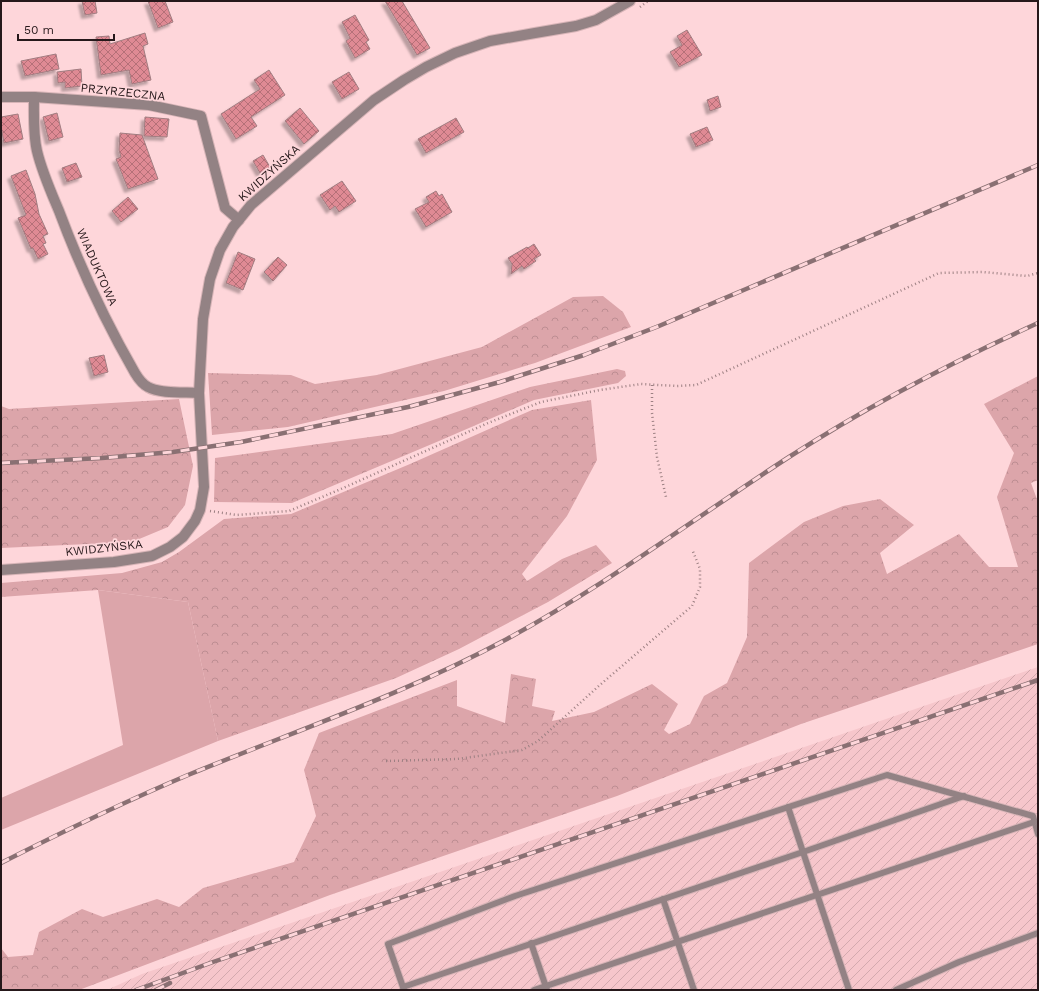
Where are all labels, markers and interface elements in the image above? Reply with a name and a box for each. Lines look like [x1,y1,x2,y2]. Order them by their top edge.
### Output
scale bar [18,16,114,42]
text: 50 m [24,23,54,37]
street label: PRZYRZECZNA [80,81,166,103]
street label: KWIDZYŃSKA [235,142,303,204]
street label: WIADUKTOWA [74,226,120,308]
street label: KWIDZYŃSKA [65,537,144,559]

